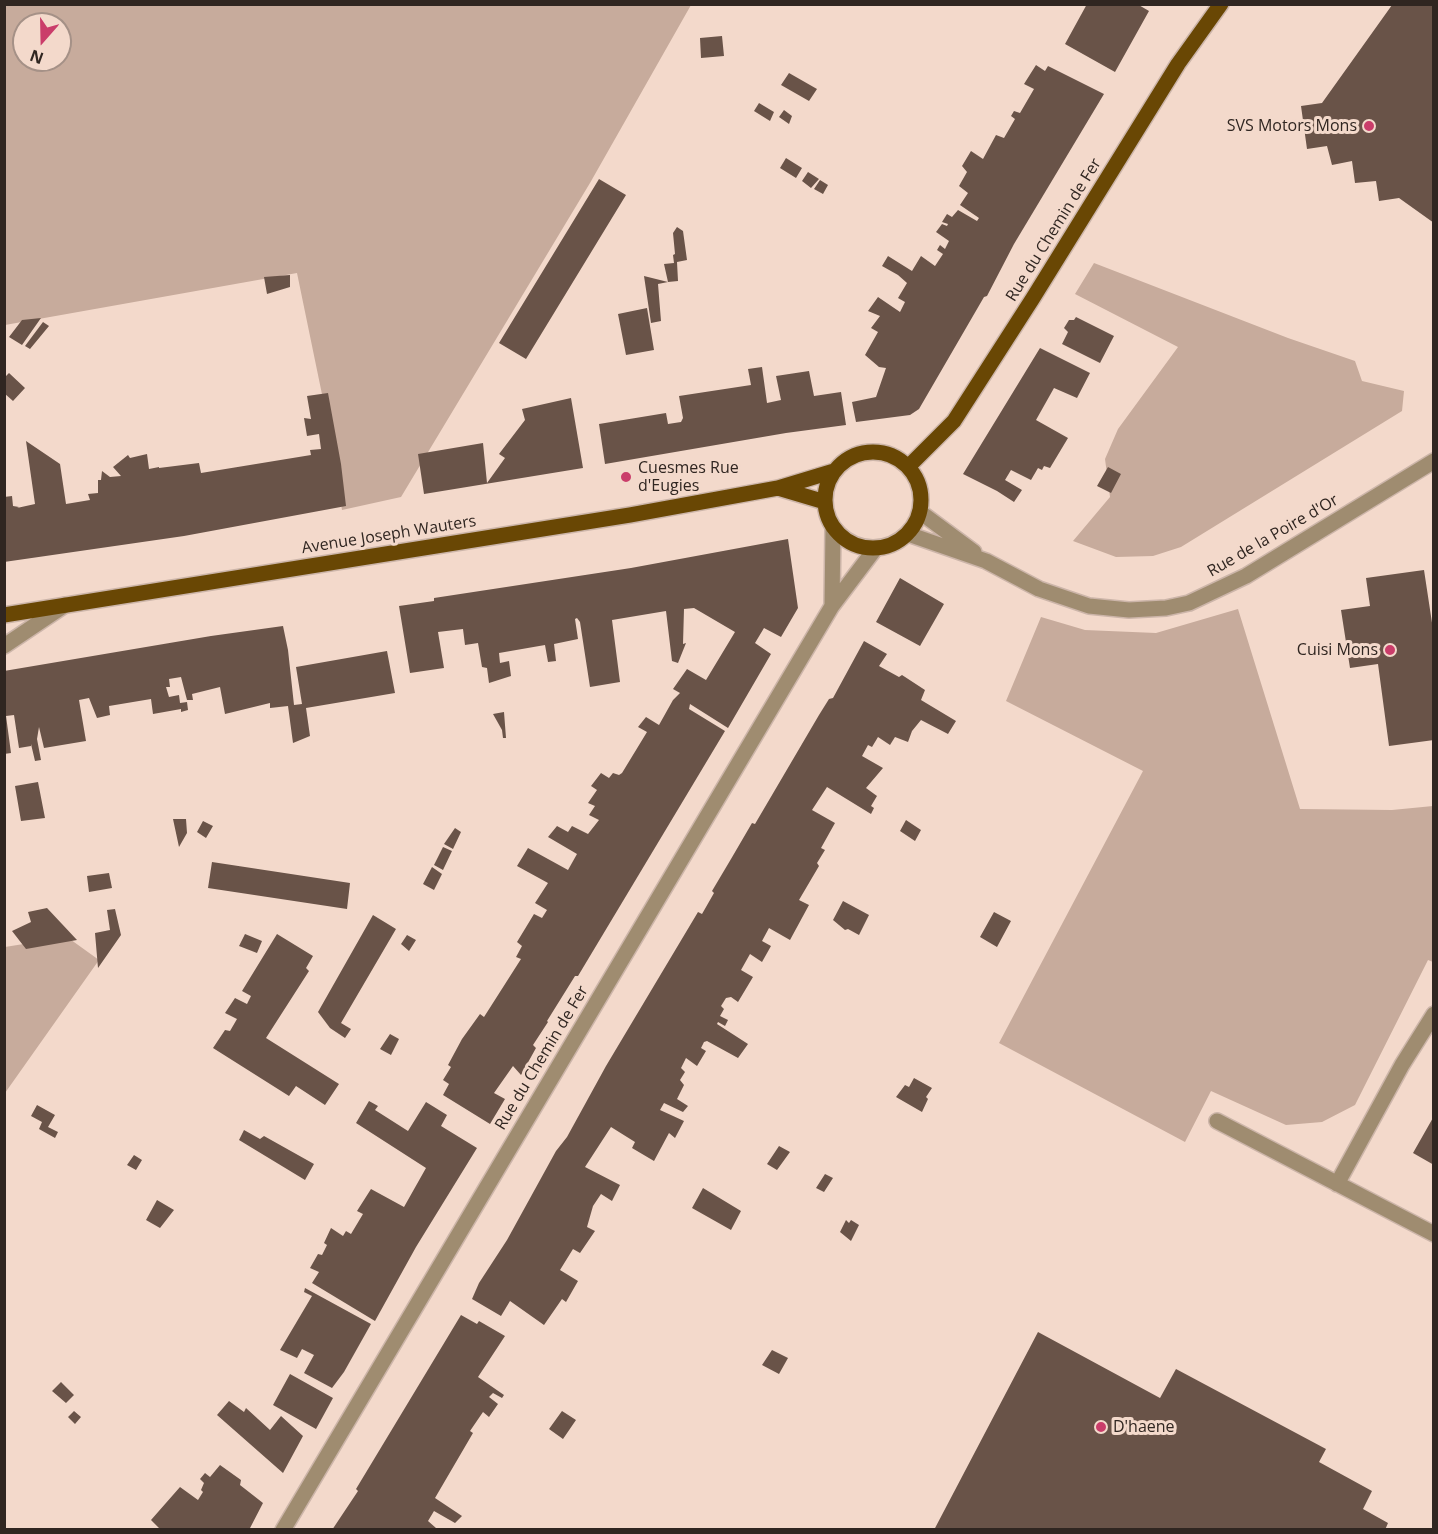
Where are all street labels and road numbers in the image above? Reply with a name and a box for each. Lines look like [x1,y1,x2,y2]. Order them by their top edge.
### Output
street label: Rue du Chemin de Fer [1002,155,1106,305]
street label: Rue de la Poire d'Or [1204,491,1342,581]
street label: Avenue Joseph Wauters [300,512,478,558]
street label: Rue du Chemin de Fer [491,982,593,1134]

